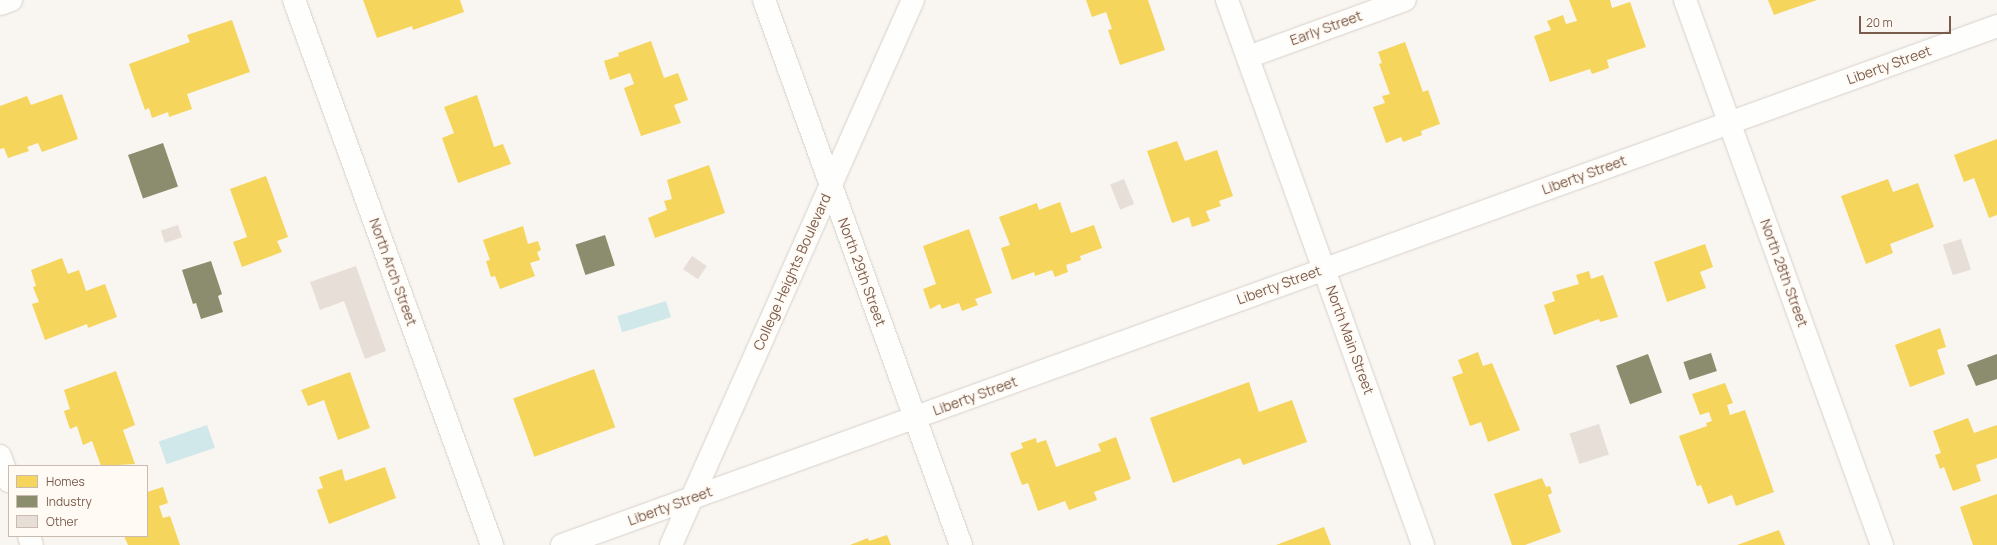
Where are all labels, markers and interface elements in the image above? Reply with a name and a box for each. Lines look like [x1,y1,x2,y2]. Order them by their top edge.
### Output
street label: Early Street [1288,7,1364,49]
scale bar [1861,8,1953,34]
text: 20 m [1866,14,1893,31]
street label: Liberty Street [1844,42,1934,88]
street label: Liberty Street [1539,152,1629,198]
street label: College Heights Boulevard [750,191,834,353]
street label: North 29th Street [835,215,889,329]
street label: North Arch Street [366,216,420,328]
street label: North 28th Street [1757,217,1811,329]
street label: Liberty Street [1234,262,1324,308]
street label: North Main Street [1322,283,1378,397]
street label: Liberty Street [930,373,1020,419]
legend [8,465,148,537]
text: Homes [46,473,85,490]
street label: Liberty Street [625,483,715,529]
text: Industry [46,493,92,510]
text: Other [46,513,78,530]

